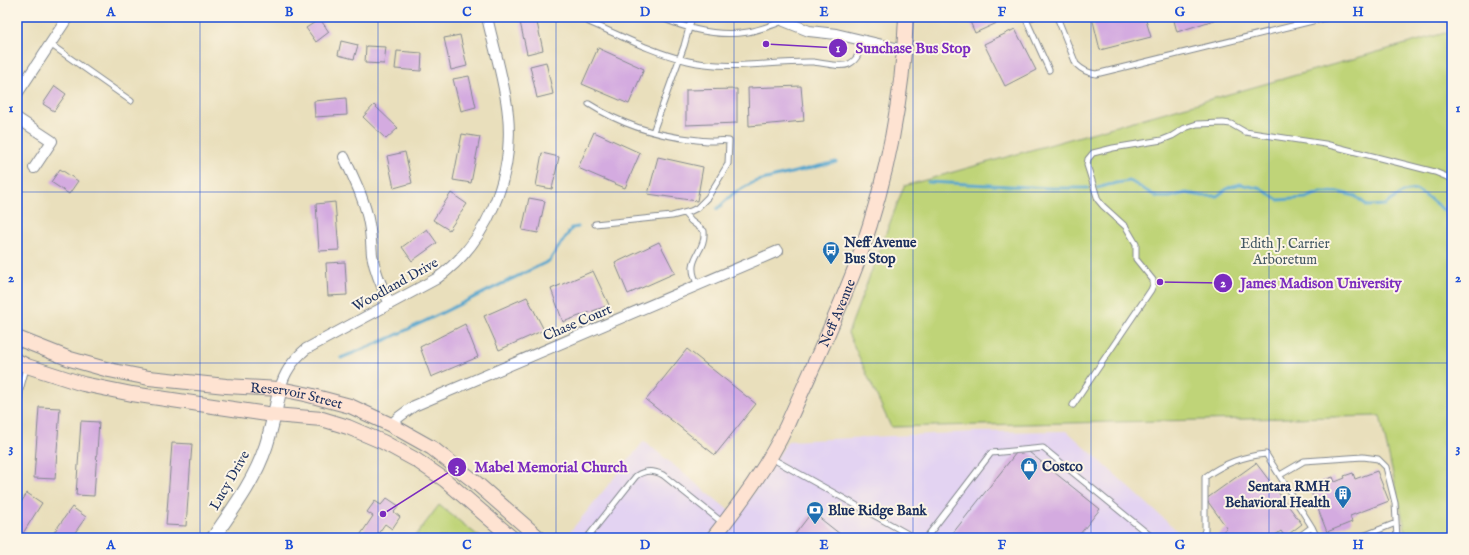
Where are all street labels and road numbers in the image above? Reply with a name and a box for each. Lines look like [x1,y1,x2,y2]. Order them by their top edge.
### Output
street label: Woodland Drive [349,254,442,316]
street label: Neff Avenue [815,276,860,350]
street label: Chase Court [540,300,615,345]
street label: Reservoir Street [250,379,345,414]
street label: Lucy Drive [206,447,254,513]

